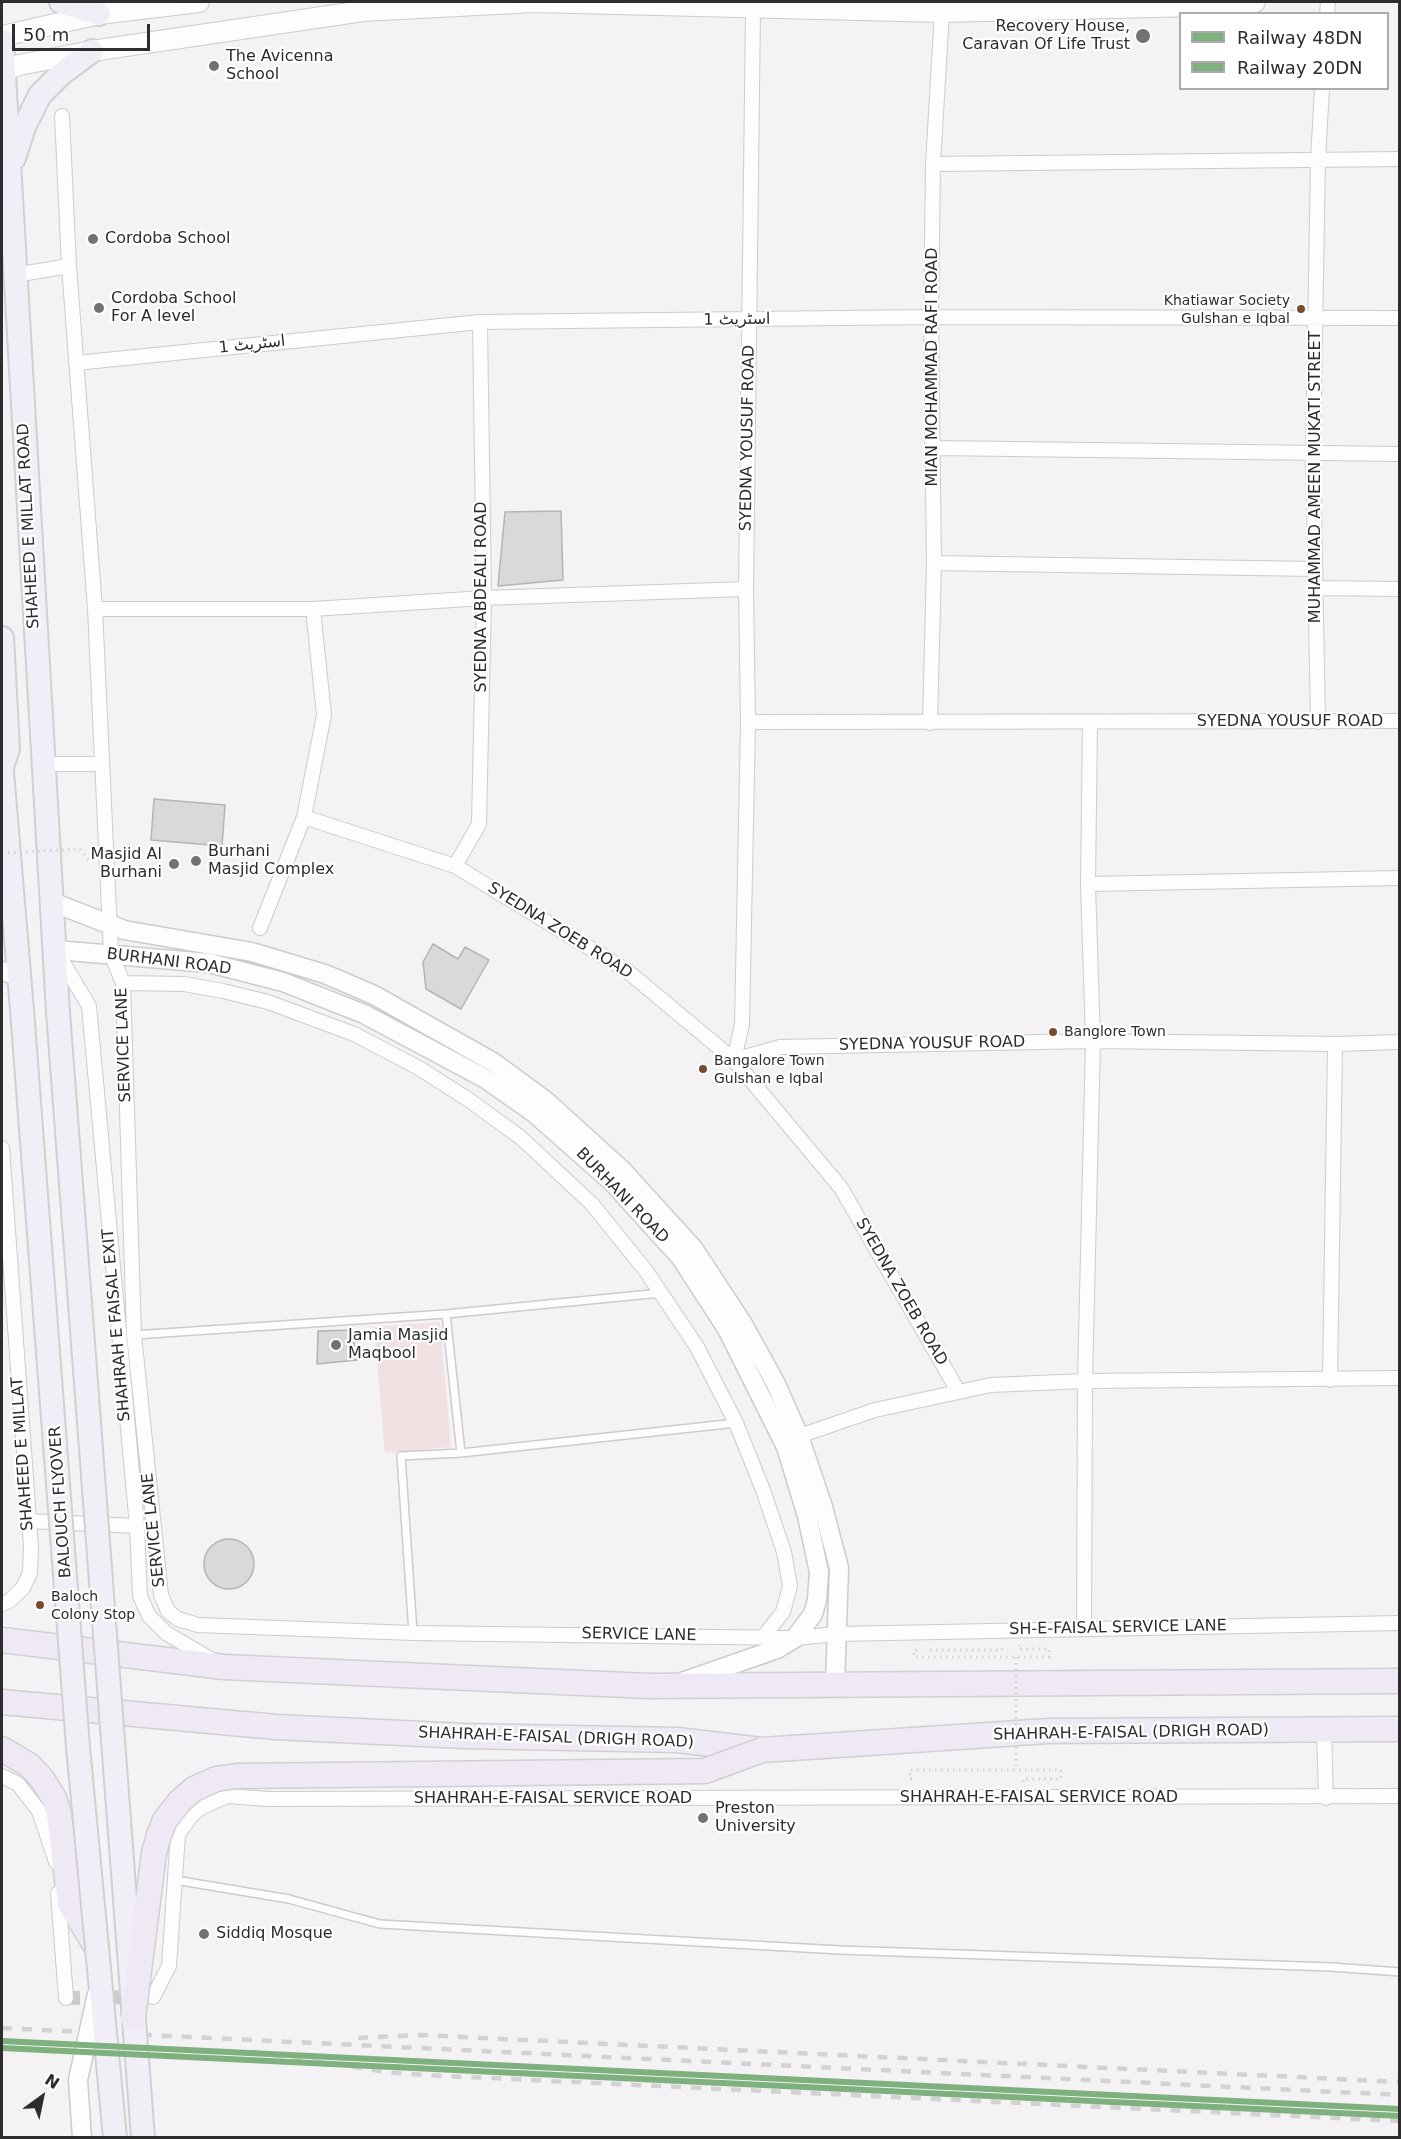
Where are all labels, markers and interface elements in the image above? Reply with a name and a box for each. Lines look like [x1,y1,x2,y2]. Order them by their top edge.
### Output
scale bar [15,12,153,50]
legend [1179,12,1389,90]
place label: Recovery House, Caravan Of Life Trust [962,17,1130,55]
text: 50 m [23,24,69,45]
marker: Recovery House, Caravan Of Life Trust [1134,27,1152,45]
text: Railway 48DN [1237,27,1363,48]
place label: The Avicenna School [226,47,333,85]
text: Railway 20DN [1237,57,1363,78]
marker: The Avicenna School [207,59,221,73]
place label: Cordoba School [105,229,230,249]
marker: Cordoba School [86,232,100,246]
street label: MIAN MOHAMMAD RAFI ROAD [923,248,943,486]
place label: Cordoba School For A level [111,289,236,327]
place label: Khatiawar Society Gulshan e Iqbal [1164,293,1290,326]
marker: Cordoba School For A level [92,301,106,315]
marker: Khatiawar Society Gulshan e Iqbal [1295,303,1307,315]
street label: اسٹریٹ 1 [703,310,771,330]
street label: MUHAMMAD AMEEN MUKATI STREET [1306,331,1326,623]
street label: اسٹریٹ 1 [218,332,286,358]
street label: SYEDNA YOUSUF ROAD [737,345,759,531]
street label: SHAHEED E MILLAT ROAD [14,423,44,629]
street label: SYEDNA ABDEALI ROAD [472,501,492,693]
street label: SYEDNA YOUSUF ROAD [1197,712,1383,732]
place label: Burhani Masjid Complex [208,842,334,880]
place label: Masjid Al Burhani [91,845,162,883]
marker: Burhani Masjid Complex [189,854,203,868]
marker: Masjid Al Burhani [167,857,181,871]
street label: SYEDNA ZOEB ROAD [484,879,636,983]
street label: BURHANI ROAD [106,945,232,979]
street label: SERVICE LANE [112,987,136,1103]
place label: Banglore Town [1064,1024,1166,1040]
marker: Banglore Town [1047,1026,1059,1038]
street label: SYEDNA YOUSUF ROAD [839,1033,1025,1055]
place label: Bangalore Town Gulshan e Iqbal [714,1053,825,1086]
marker: Bangalore Town Gulshan e Iqbal [697,1063,709,1075]
street label: BURHANI ROAD [572,1144,672,1248]
street label: SYEDNA ZOEB ROAD [851,1215,951,1369]
street label: SHAHRAH E FAISAL EXIT [99,1228,135,1422]
place label: Jamia Masjid Maqbool [348,1326,448,1364]
marker: Jamia Masjid Maqbool [329,1338,343,1352]
street label: SHAHEED E MILLAT [8,1376,38,1532]
street label: BALOUCH FLYOVER [46,1425,76,1579]
street label: SERVICE LANE [138,1472,170,1588]
place label: Baloch Colony Stop [51,1589,135,1622]
marker: Baloch Colony Stop [34,1599,46,1611]
street label: SH-E-FAISAL SERVICE LANE [1009,1617,1227,1639]
street label: SERVICE LANE [581,1624,697,1646]
street label: SHAHRAH-E-FAISAL (DRIGH ROAD) [993,1721,1269,1745]
street label: SHAHRAH-E-FAISAL (DRIGH ROAD) [418,1724,694,1752]
street label: SHAHRAH-E-FAISAL SERVICE ROAD [900,1788,1178,1808]
street label: SHAHRAH-E-FAISAL SERVICE ROAD [414,1789,692,1809]
place label: Preston University [715,1799,796,1837]
marker: Preston University [696,1811,710,1825]
place label: Siddiq Mosque [216,1924,333,1944]
marker: Siddiq Mosque [197,1927,211,1941]
north arrow [12,2067,72,2127]
text: N [41,2070,63,2093]

